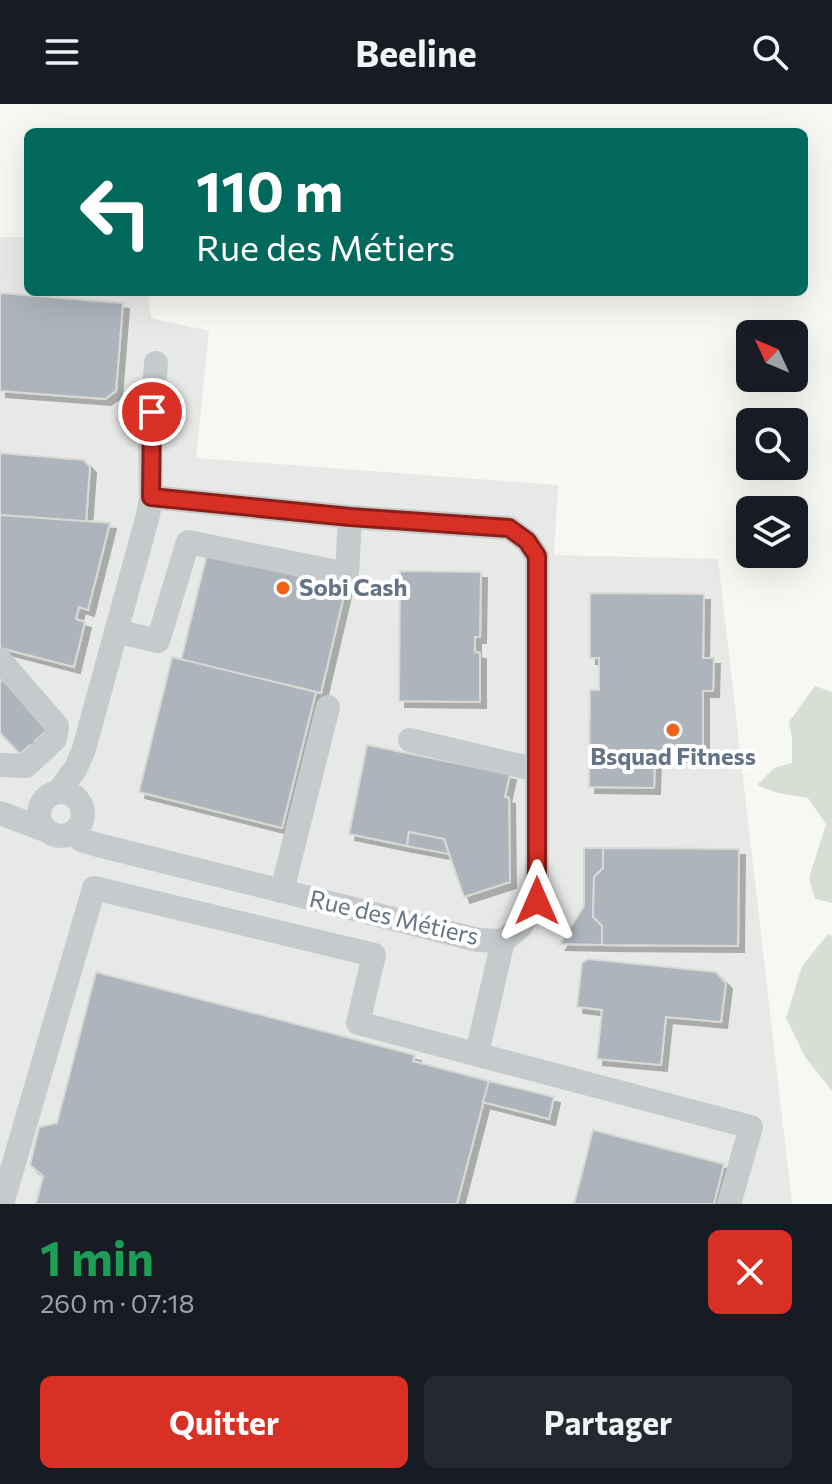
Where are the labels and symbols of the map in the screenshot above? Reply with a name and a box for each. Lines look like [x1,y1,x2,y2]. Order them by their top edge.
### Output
north arrow [736,320,808,392]
pin [118,378,186,446]
place label: Sobi Cash [299,572,407,601]
marker: Sobi Cash [274,579,292,597]
marker: Bsquad Fitness [664,721,682,739]
place label: Bsquad Fitness [590,741,756,770]
position arrow [495,859,579,943]
street label: Rue des Métiers [307,883,482,950]

